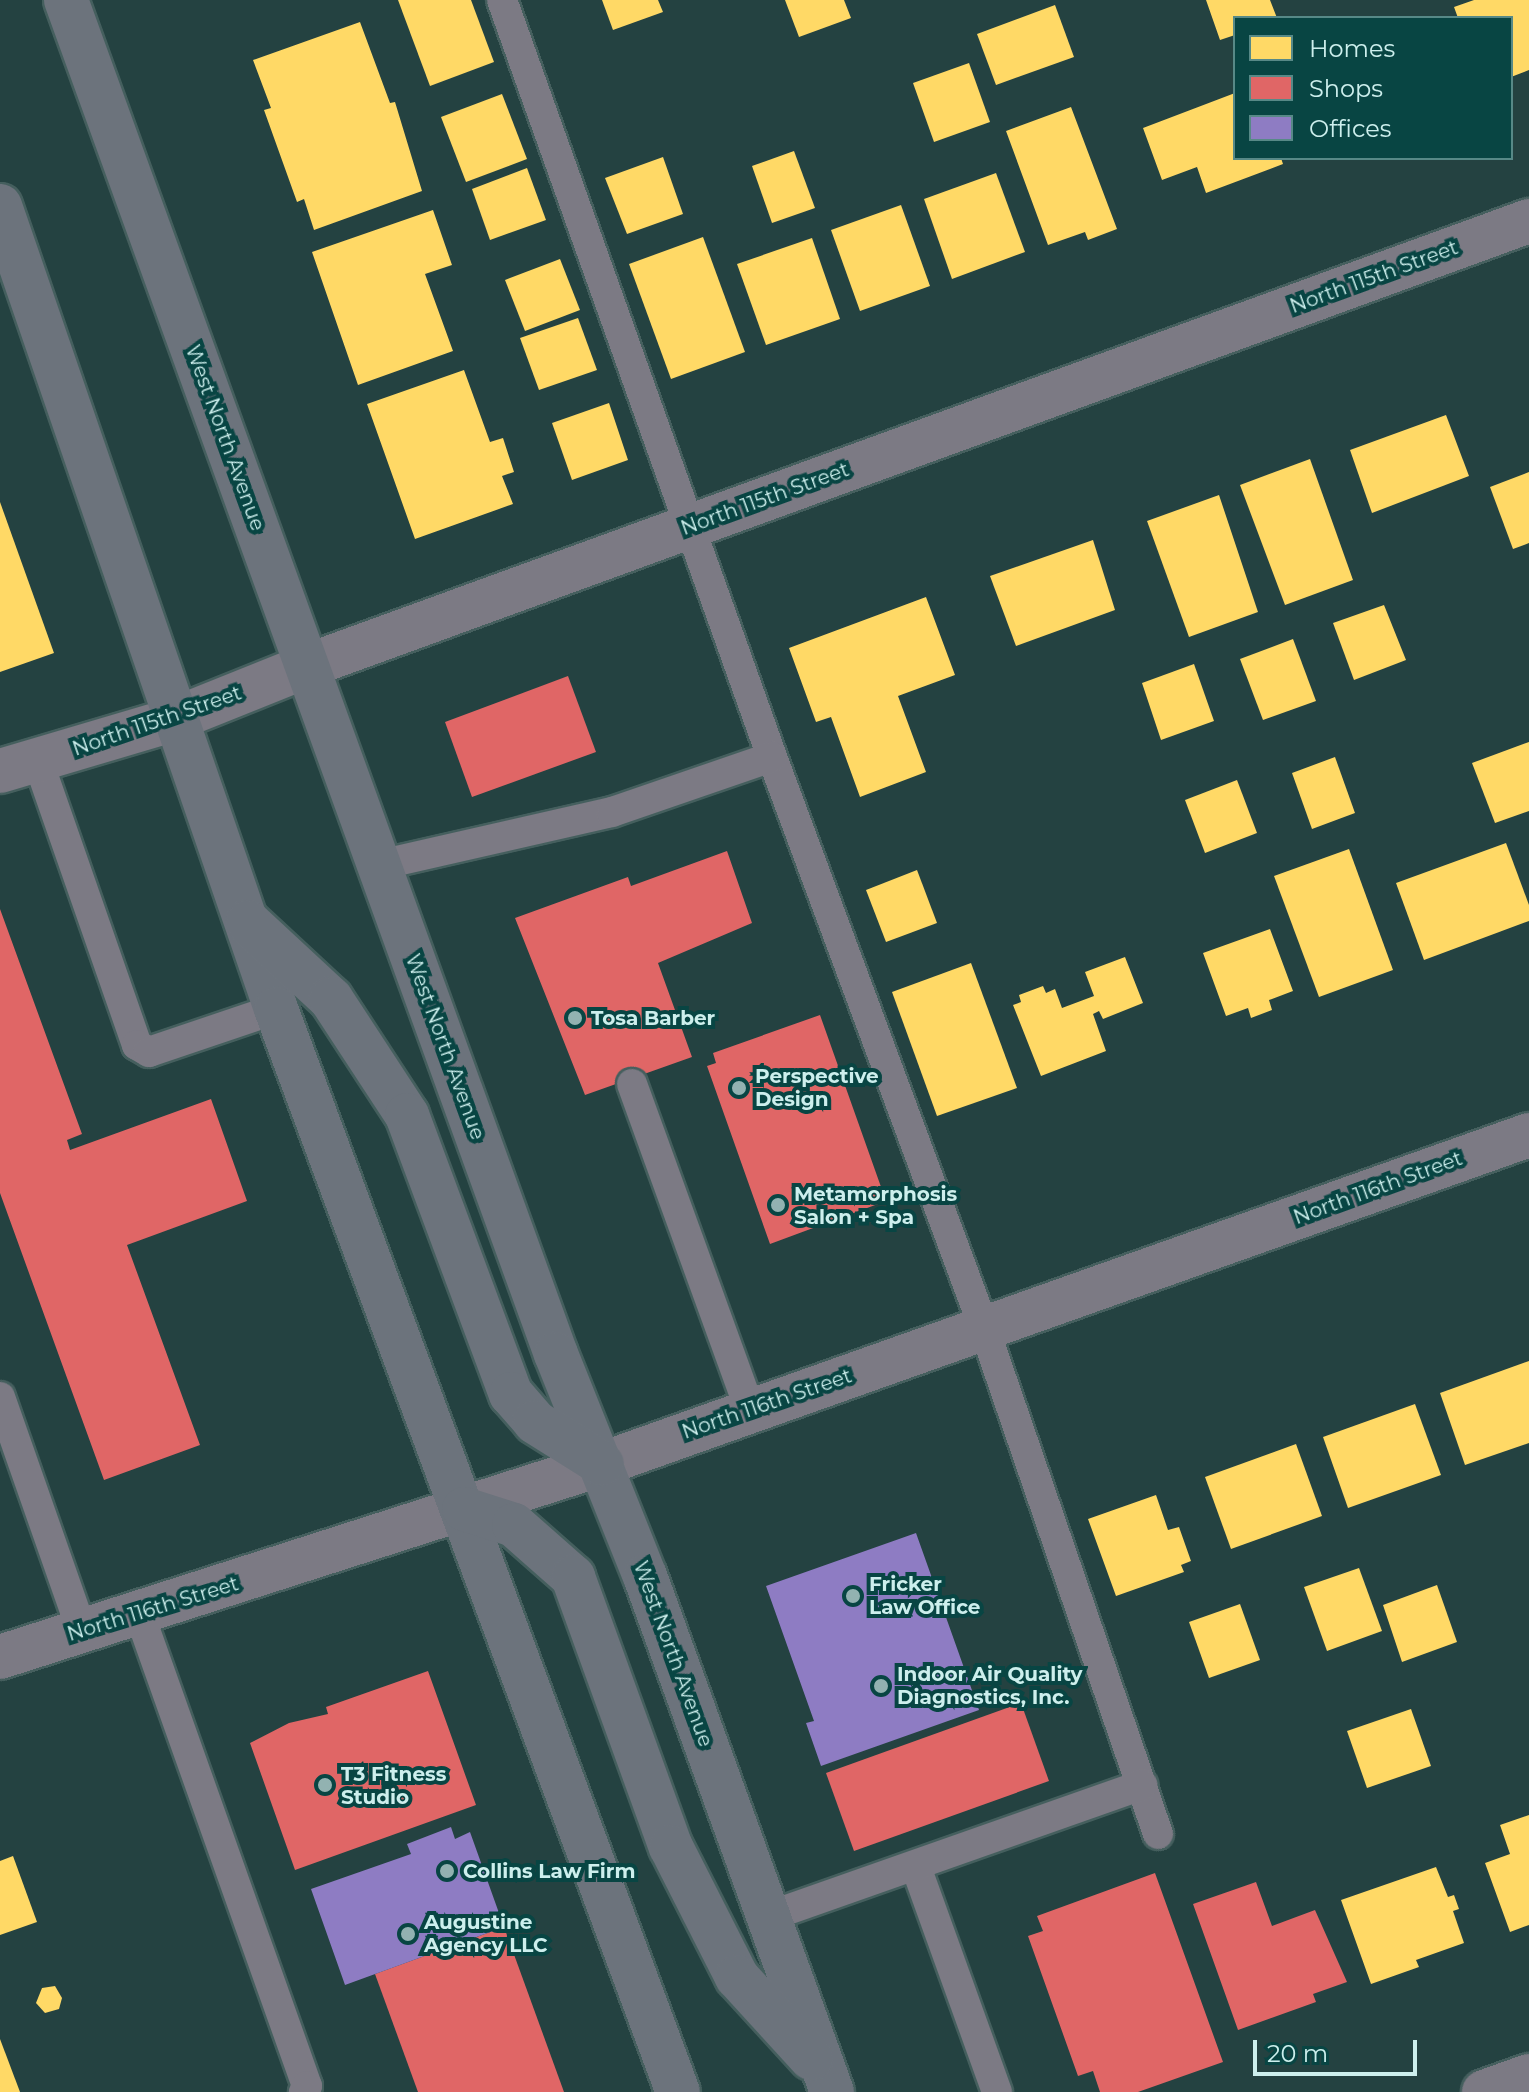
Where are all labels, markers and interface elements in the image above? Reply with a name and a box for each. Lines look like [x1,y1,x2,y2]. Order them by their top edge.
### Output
legend [1233,16,1513,160]
text: Homes [1309,34,1395,63]
text: Shops [1309,74,1383,103]
text: Offices [1309,114,1391,143]
street label: North 115th Street [1287,235,1461,319]
street label: West North Avenue [180,342,270,534]
street label: North 115th Street [678,457,852,541]
street label: North 115th Street [69,681,245,761]
street label: West North Avenue [400,951,490,1143]
place label: Tosa Barber [591,1006,715,1030]
marker: Tosa Barber [566,1009,584,1027]
place label: Perspective Design [755,1064,879,1111]
marker: Perspective Design [730,1079,748,1097]
street label: North 116th Street [1290,1146,1466,1230]
place label: Metamorphosis Salon + Spa [794,1182,957,1229]
marker: Metamorphosis Salon + Spa [769,1196,787,1214]
street label: North 116th Street [679,1364,855,1444]
street label: West North Avenue [628,1558,718,1750]
street label: North 116th Street [64,1572,242,1646]
place label: Fricker Law Office [869,1572,980,1619]
marker: Fricker Law Office [844,1587,862,1605]
place label: Indoor Air Quality Diagnostics, Inc. [897,1662,1083,1709]
marker: Indoor Air Quality Diagnostics, Inc. [872,1677,890,1695]
place label: T3 Fitness Studio [341,1762,446,1809]
marker: T3 Fitness Studio [316,1776,334,1794]
place label: Collins Law Firm [463,1859,635,1883]
marker: Collins Law Firm [438,1862,456,1880]
place label: Augustine Agency LLC [424,1910,548,1957]
marker: Augustine Agency LLC [399,1925,417,1943]
scale bar [1257,2024,1421,2074]
text: 20 m [1267,2039,1328,2068]

